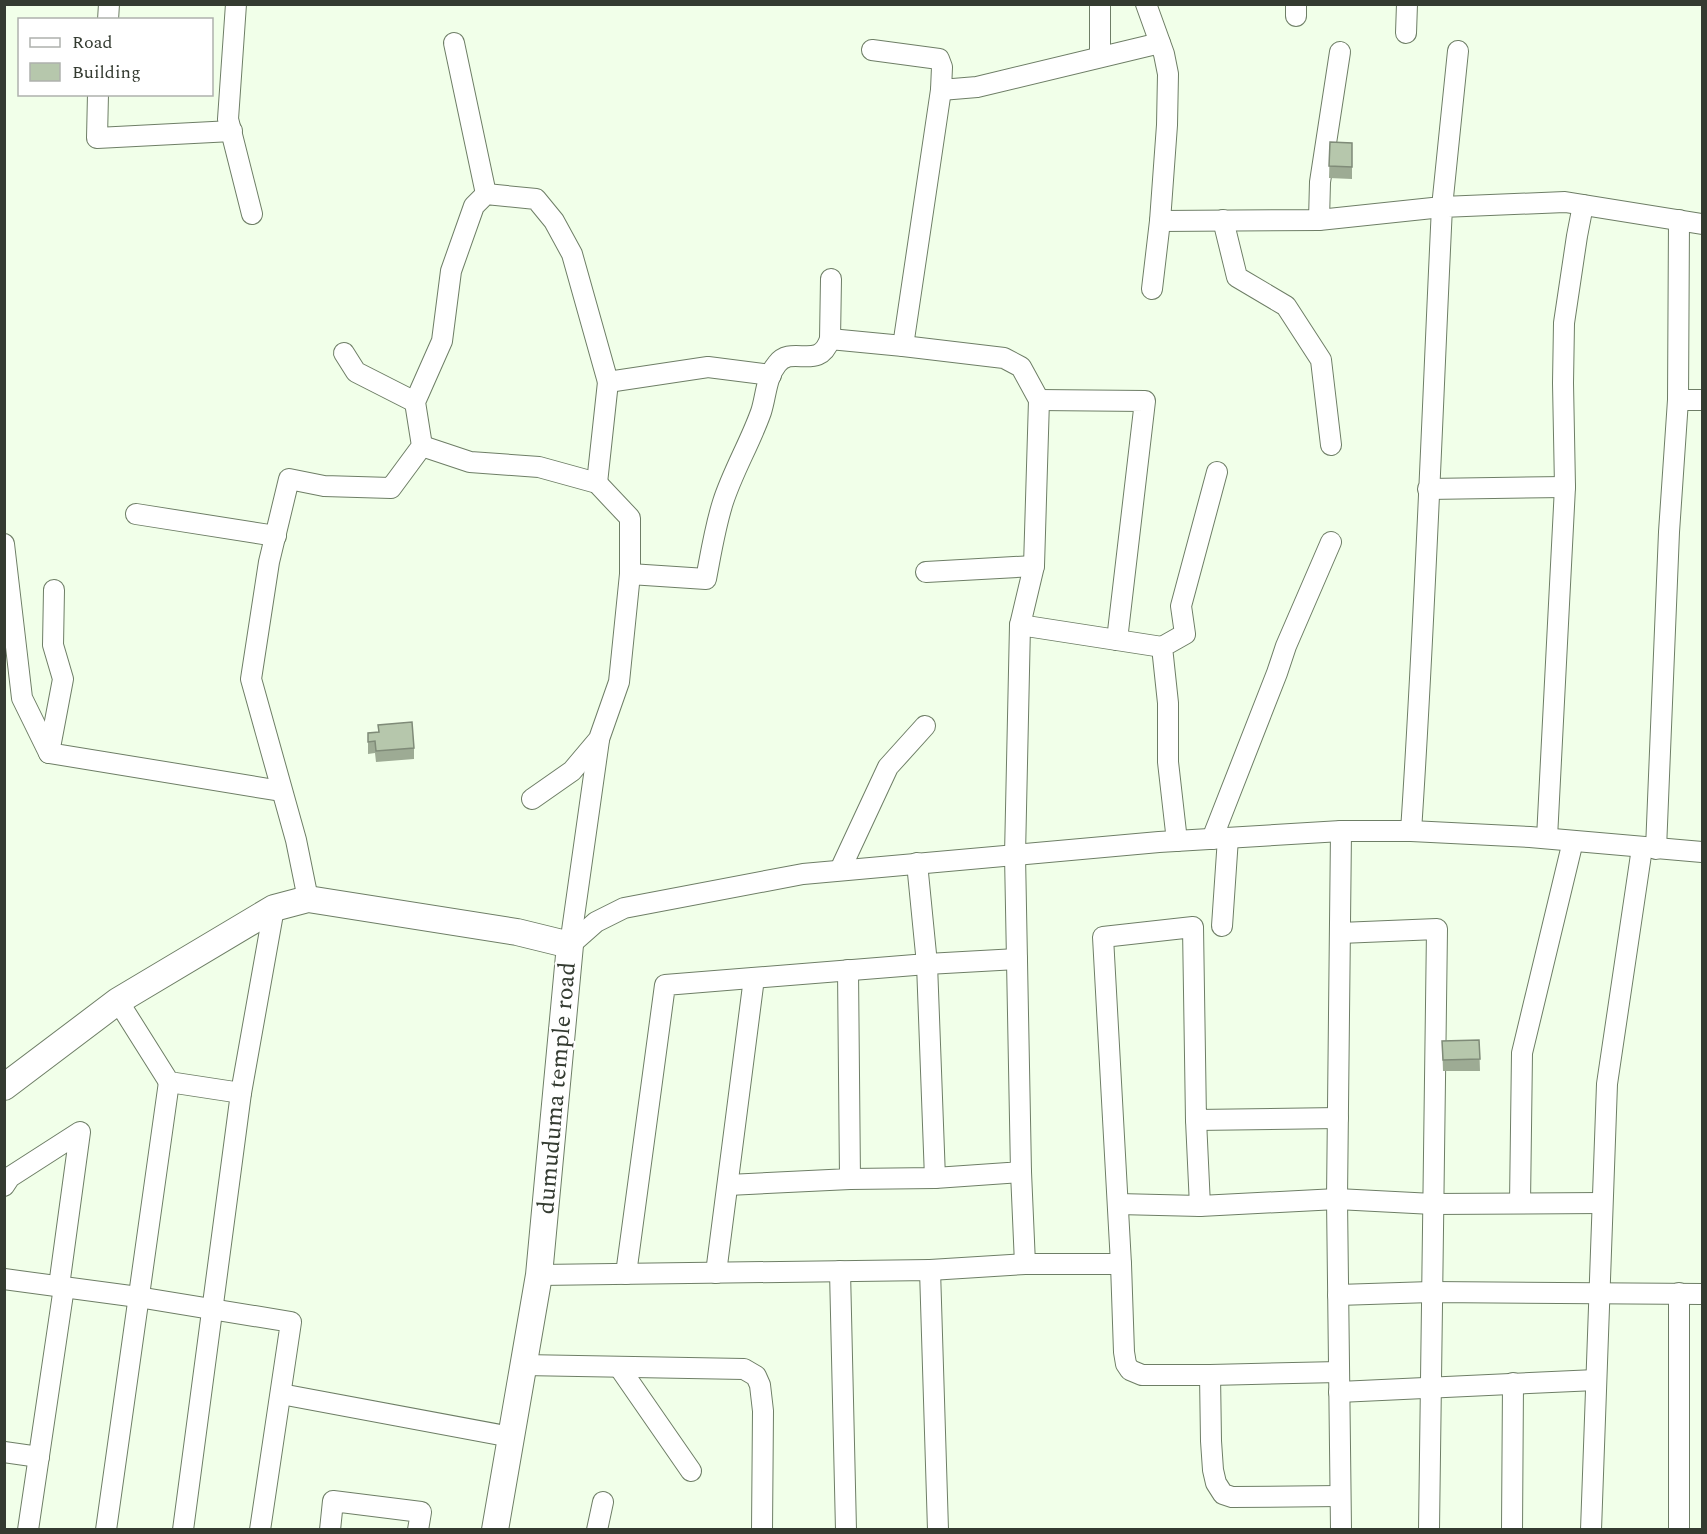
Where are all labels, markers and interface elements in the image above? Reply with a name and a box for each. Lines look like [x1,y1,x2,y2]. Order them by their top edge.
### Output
legend [18,18,213,96]
text: Road [72,29,113,56]
text: Building [72,59,141,86]
street label: dumuduma temple road [528,961,586,1216]

